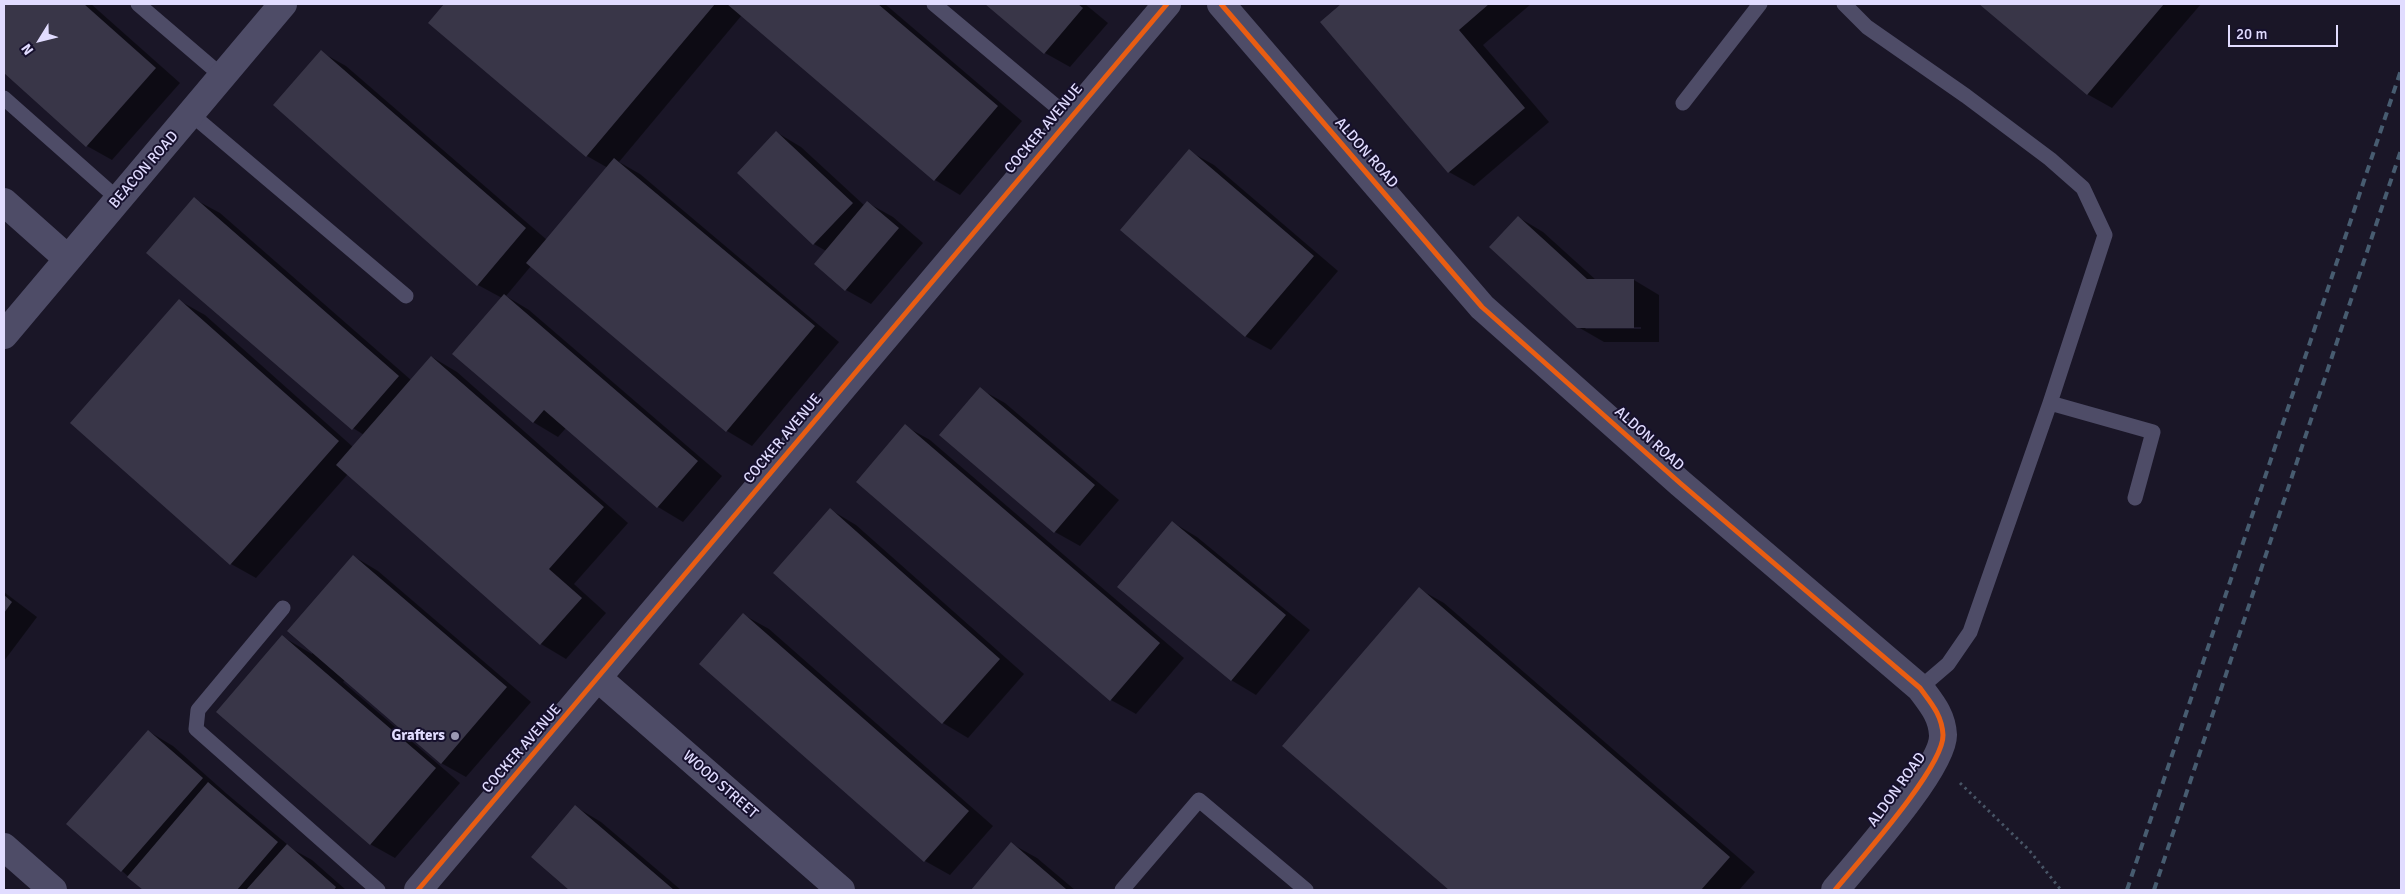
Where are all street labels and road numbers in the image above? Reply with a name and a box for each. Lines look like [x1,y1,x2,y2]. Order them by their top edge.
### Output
street label: COCKER AVENUE [1001,80,1087,178]
street label: ALDON ROAD [1331,114,1401,192]
street label: BEACON ROAD [106,128,182,212]
street label: COCKER AVENUE [740,390,826,488]
street label: ALDON ROAD [1611,403,1687,475]
street label: COCKER AVENUE [479,701,565,797]
street label: WOOD STREET [679,747,761,823]
street label: ALDON ROAD [1864,749,1930,831]

